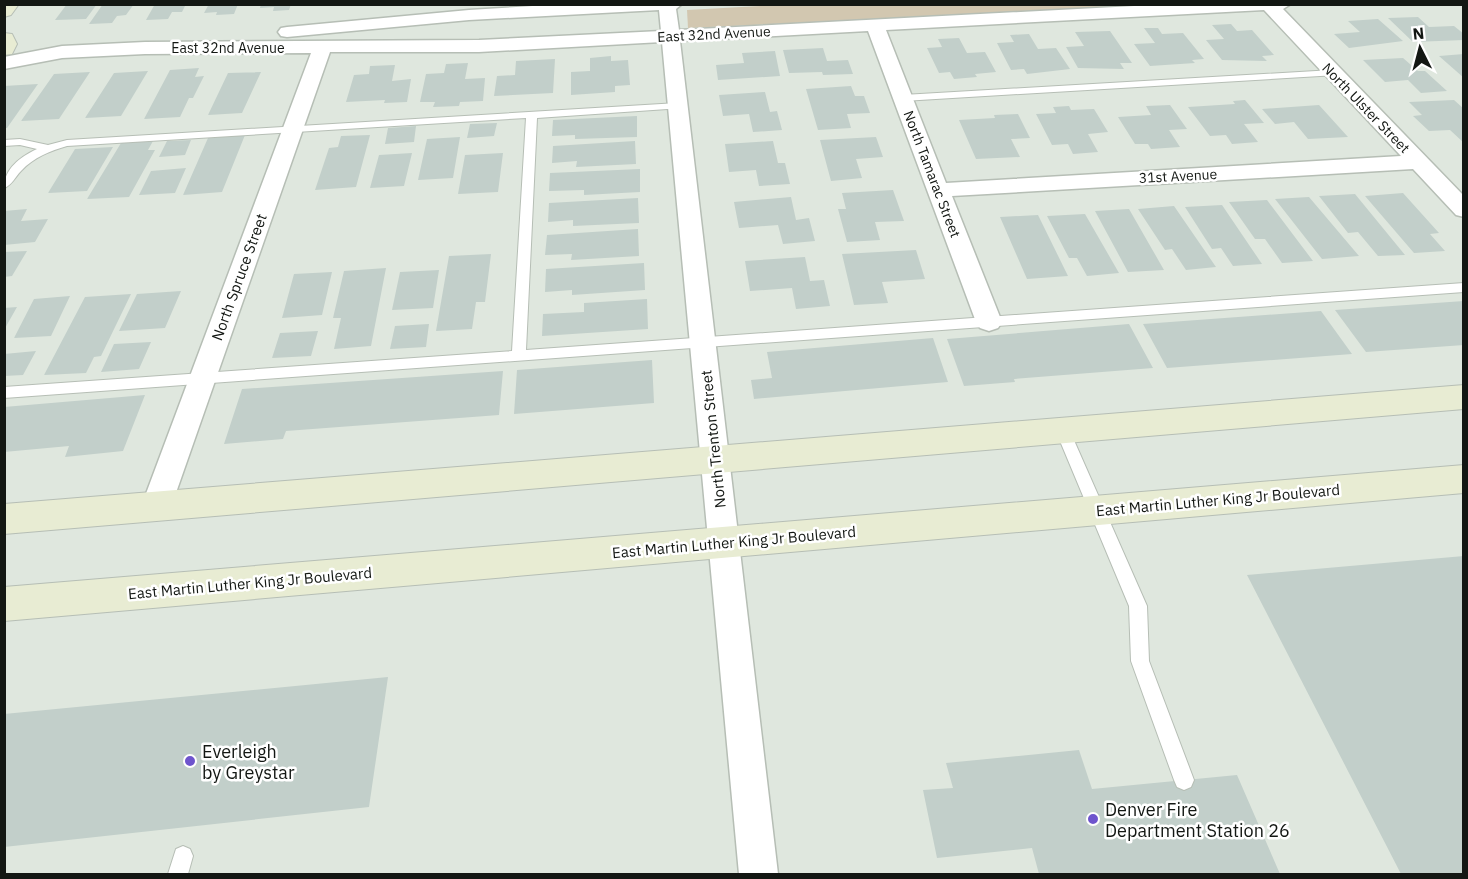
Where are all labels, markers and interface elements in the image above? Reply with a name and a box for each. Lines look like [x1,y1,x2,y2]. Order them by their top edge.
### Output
north arrow [1390,18,1450,78]
street label: East 32nd Avenue [657,22,771,46]
text: N [1412,23,1425,44]
street label: East 32nd Avenue [171,39,285,57]
street label: North Ulster Street [1318,59,1414,157]
street label: North Tamarac Street [899,108,965,240]
street label: 31st Avenue [1138,165,1218,187]
street label: North Spruce Street [207,211,271,343]
street label: North Trenton Street [696,369,730,509]
street label: East Martin Luther King Jr Boulevard [1095,480,1341,520]
street label: East Martin Luther King Jr Boulevard [611,522,857,562]
street label: East Martin Luther King Jr Boulevard [127,563,373,603]
place label: Everleigh by Greystar [202,740,295,784]
marker: Everleigh by Greystar [183,754,197,768]
place label: Denver Fire Department Station 26 [1105,798,1290,842]
marker: Denver Fire Department Station 26 [1086,812,1100,826]

